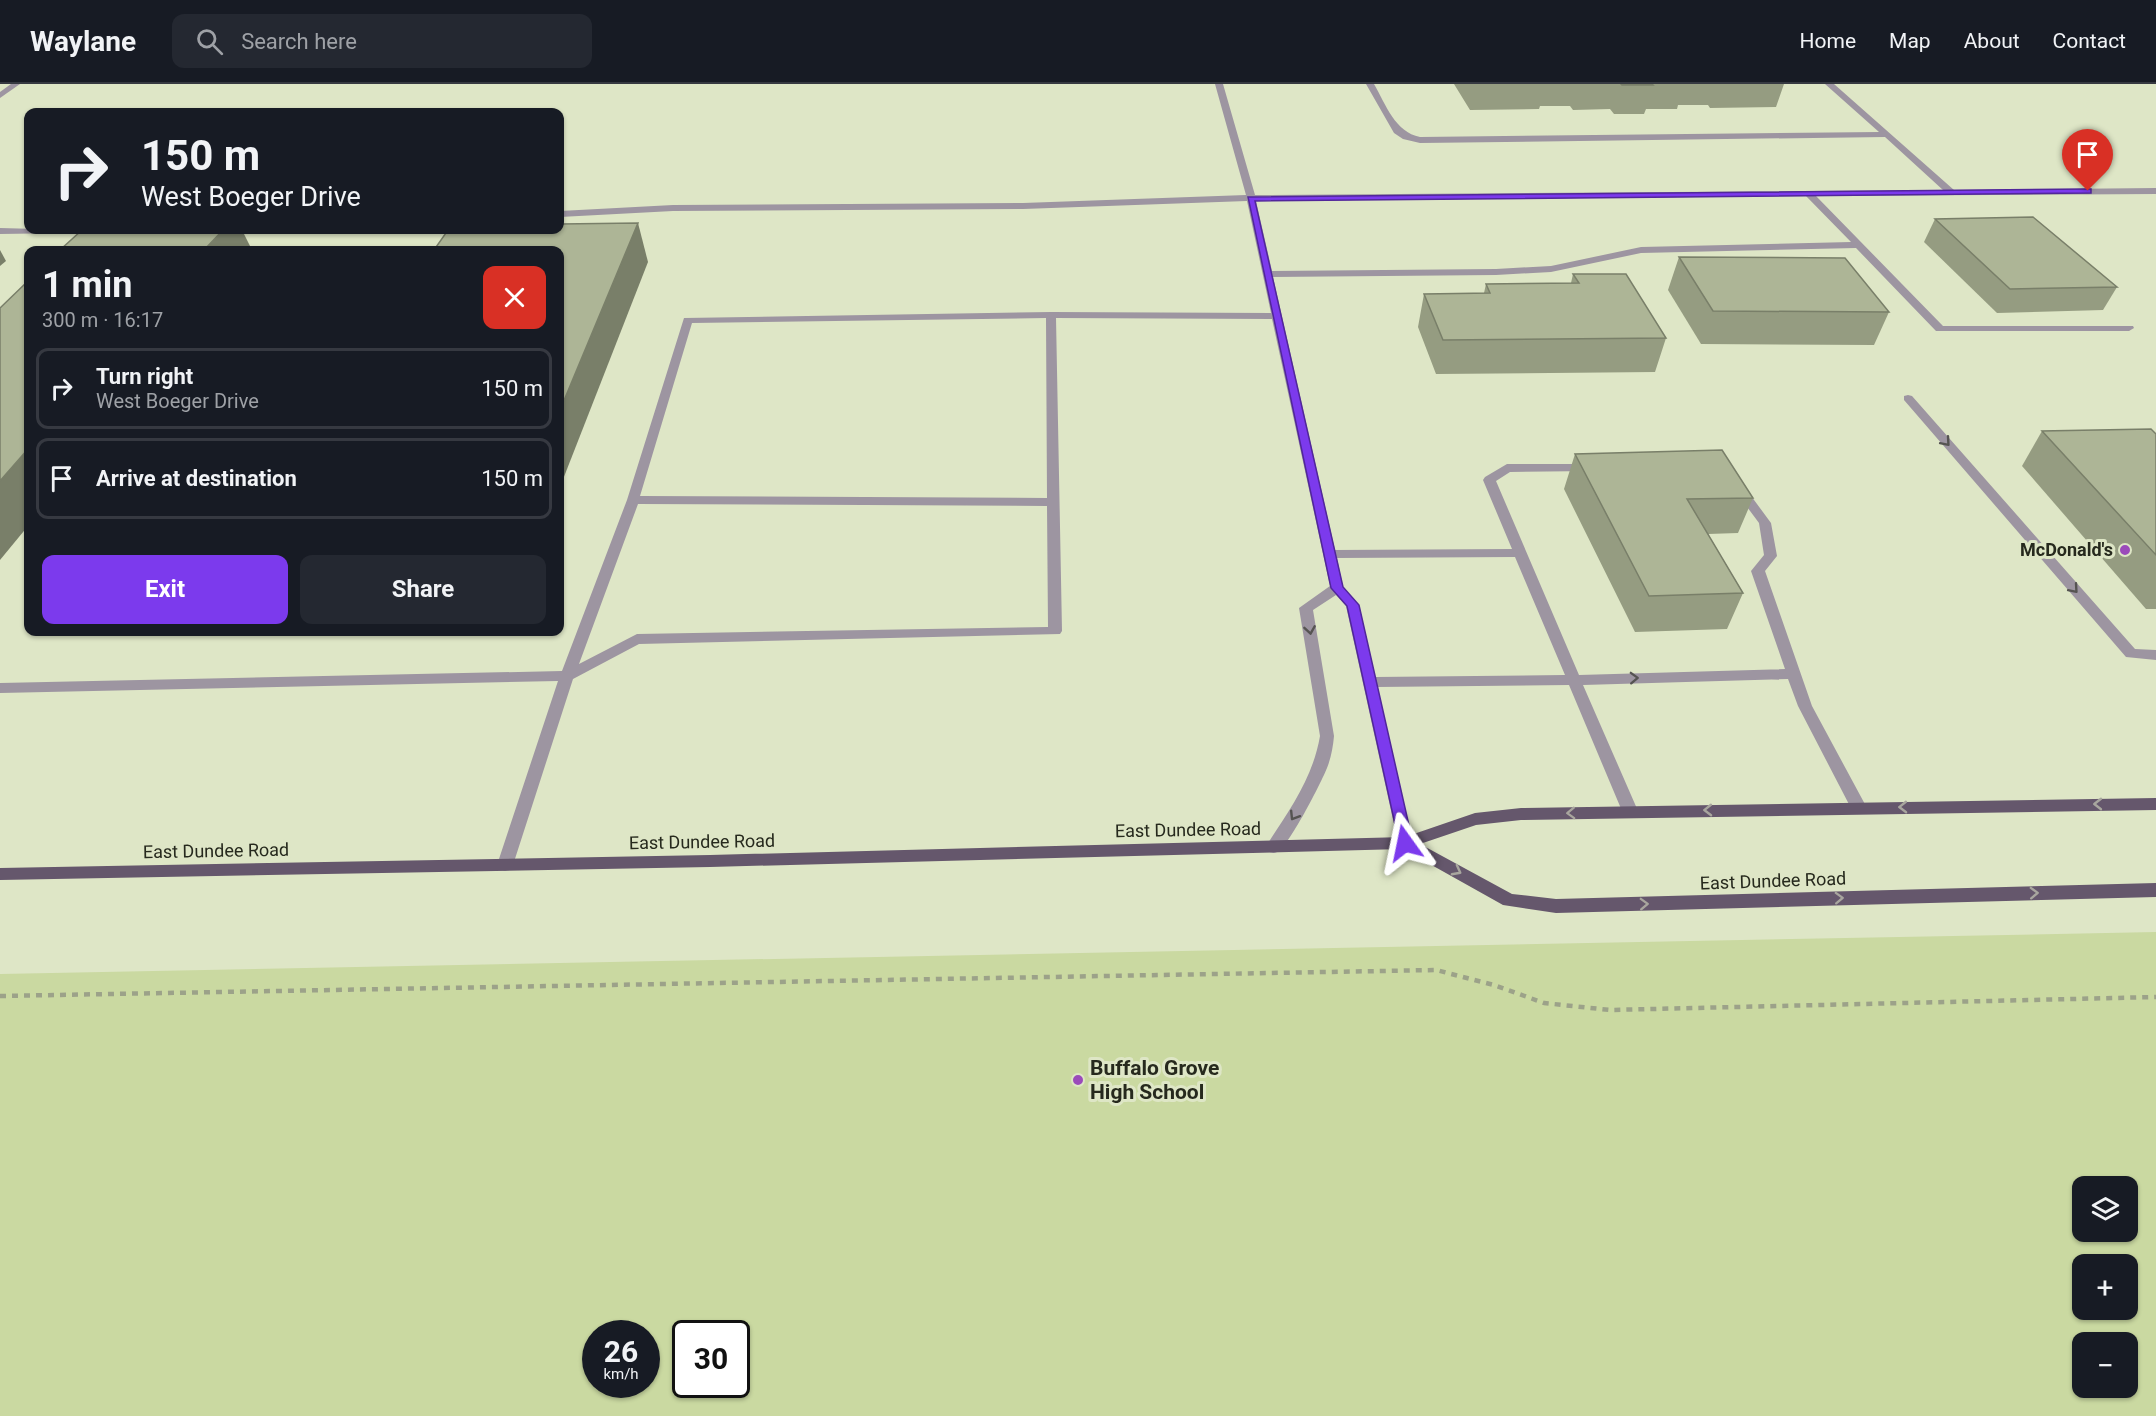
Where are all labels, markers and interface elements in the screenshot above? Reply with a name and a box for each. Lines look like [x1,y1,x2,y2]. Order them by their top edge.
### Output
search box [172,14,592,68]
text: Waylane [30,25,136,58]
icon: search [193,25,226,58]
text: Search here [241,29,357,54]
text: Home [1800,29,1856,53]
text: Map [1889,29,1931,53]
text: About [1964,29,2020,53]
text: Contact [2053,29,2126,53]
pin [2062,129,2113,191]
text: 150 m [141,131,260,180]
icon: right [42,132,120,210]
icon: arrive [2071,138,2104,171]
text: West Boeger Drive [141,181,361,213]
text: 1 min [42,264,133,306]
button: close [483,266,546,329]
text: 300 m · 16:17 [42,308,163,332]
text: Turn right [96,364,193,389]
icon: right [45,372,78,405]
text: 150 m [481,376,543,401]
text: West Boeger Drive [96,389,259,413]
one-way arrow [1939,436,1950,446]
icon: arrive [45,462,78,495]
text: Arrive at destination [96,466,297,491]
text: 150 m [481,466,543,491]
place label: McDonald's [2020,539,2113,560]
marker: McDonald's [2118,543,2132,557]
button: Exit [42,555,288,624]
button: Share [300,555,546,624]
one-way arrow [2067,582,2078,593]
one-way arrow [1303,625,1315,635]
one-way arrow [1629,672,1638,685]
one-way arrow [2093,798,2102,810]
one-way arrow [1898,801,1907,813]
one-way arrow [1703,804,1712,816]
one-way arrow [1567,806,1576,819]
one-way arrow [1291,809,1302,820]
position arrow [1373,811,1437,875]
street label: East Dundee Road [1115,818,1261,841]
street label: East Dundee Road [629,830,775,853]
street label: East Dundee Road [143,839,289,862]
one-way arrow [1451,864,1461,875]
street label: East Dundee Road [1699,867,1846,894]
one-way arrow [2030,887,2039,899]
one-way arrow [1835,892,1844,905]
one-way arrow [1640,897,1649,910]
place label: Buffalo Grove High School [1090,1056,1219,1104]
marker: Buffalo Grove High School [1071,1073,1085,1087]
map controls [2072,1176,2138,1398]
button: layers [2072,1176,2138,1242]
button: + [2072,1254,2138,1320]
speed limit sign: 30 [672,1320,750,1398]
button: − [2072,1332,2138,1398]
text: 26 [604,1334,638,1369]
text: km/h [603,1365,639,1383]

